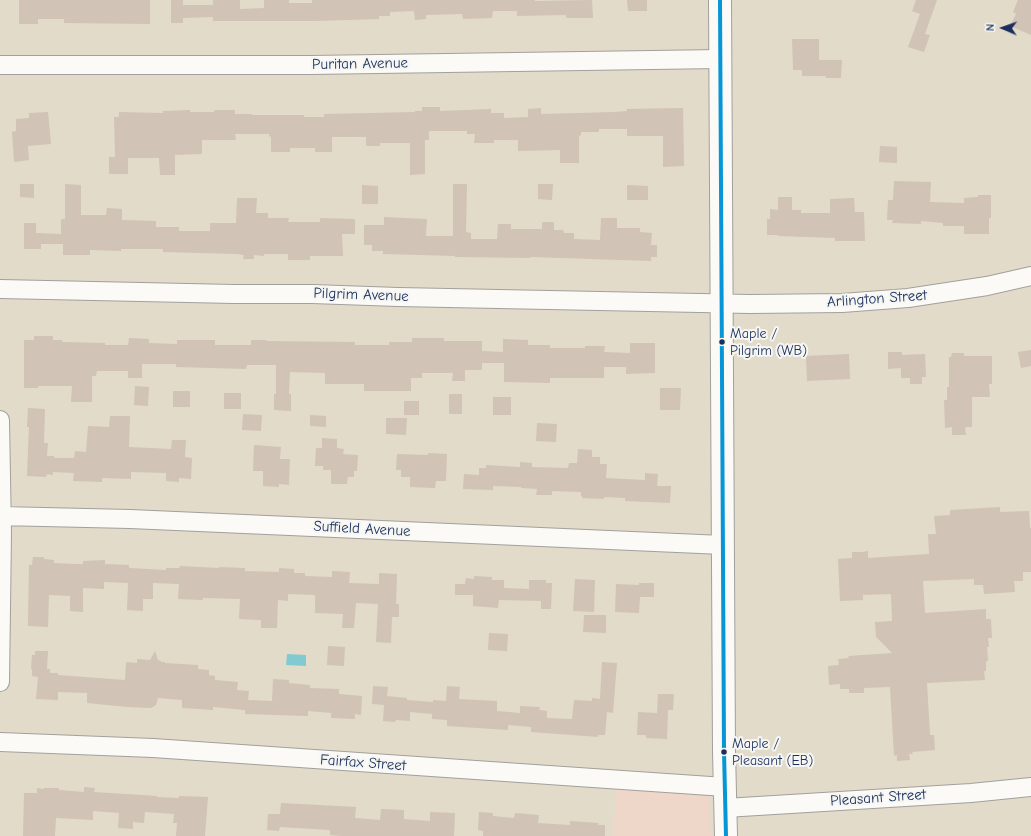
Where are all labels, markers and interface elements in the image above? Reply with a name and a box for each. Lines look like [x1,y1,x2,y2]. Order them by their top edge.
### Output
north arrow [983,8,1023,48]
text: N [984,24,997,31]
street label: Puritan Avenue [312,54,408,74]
street label: Pilgrim Avenue [313,284,409,306]
street label: Arlington Street [826,287,928,311]
place label: Maple / Pilgrim (WB) [730,326,807,358]
marker: Maple / Pilgrim (WB) [717,337,727,347]
street label: Suffield Avenue [313,517,411,541]
place label: Maple / Pleasant (EB) [732,736,813,768]
marker: Maple / Pleasant (EB) [719,747,729,757]
street label: Fairfax Street [319,751,407,775]
street label: Pleasant Street [829,786,927,810]

